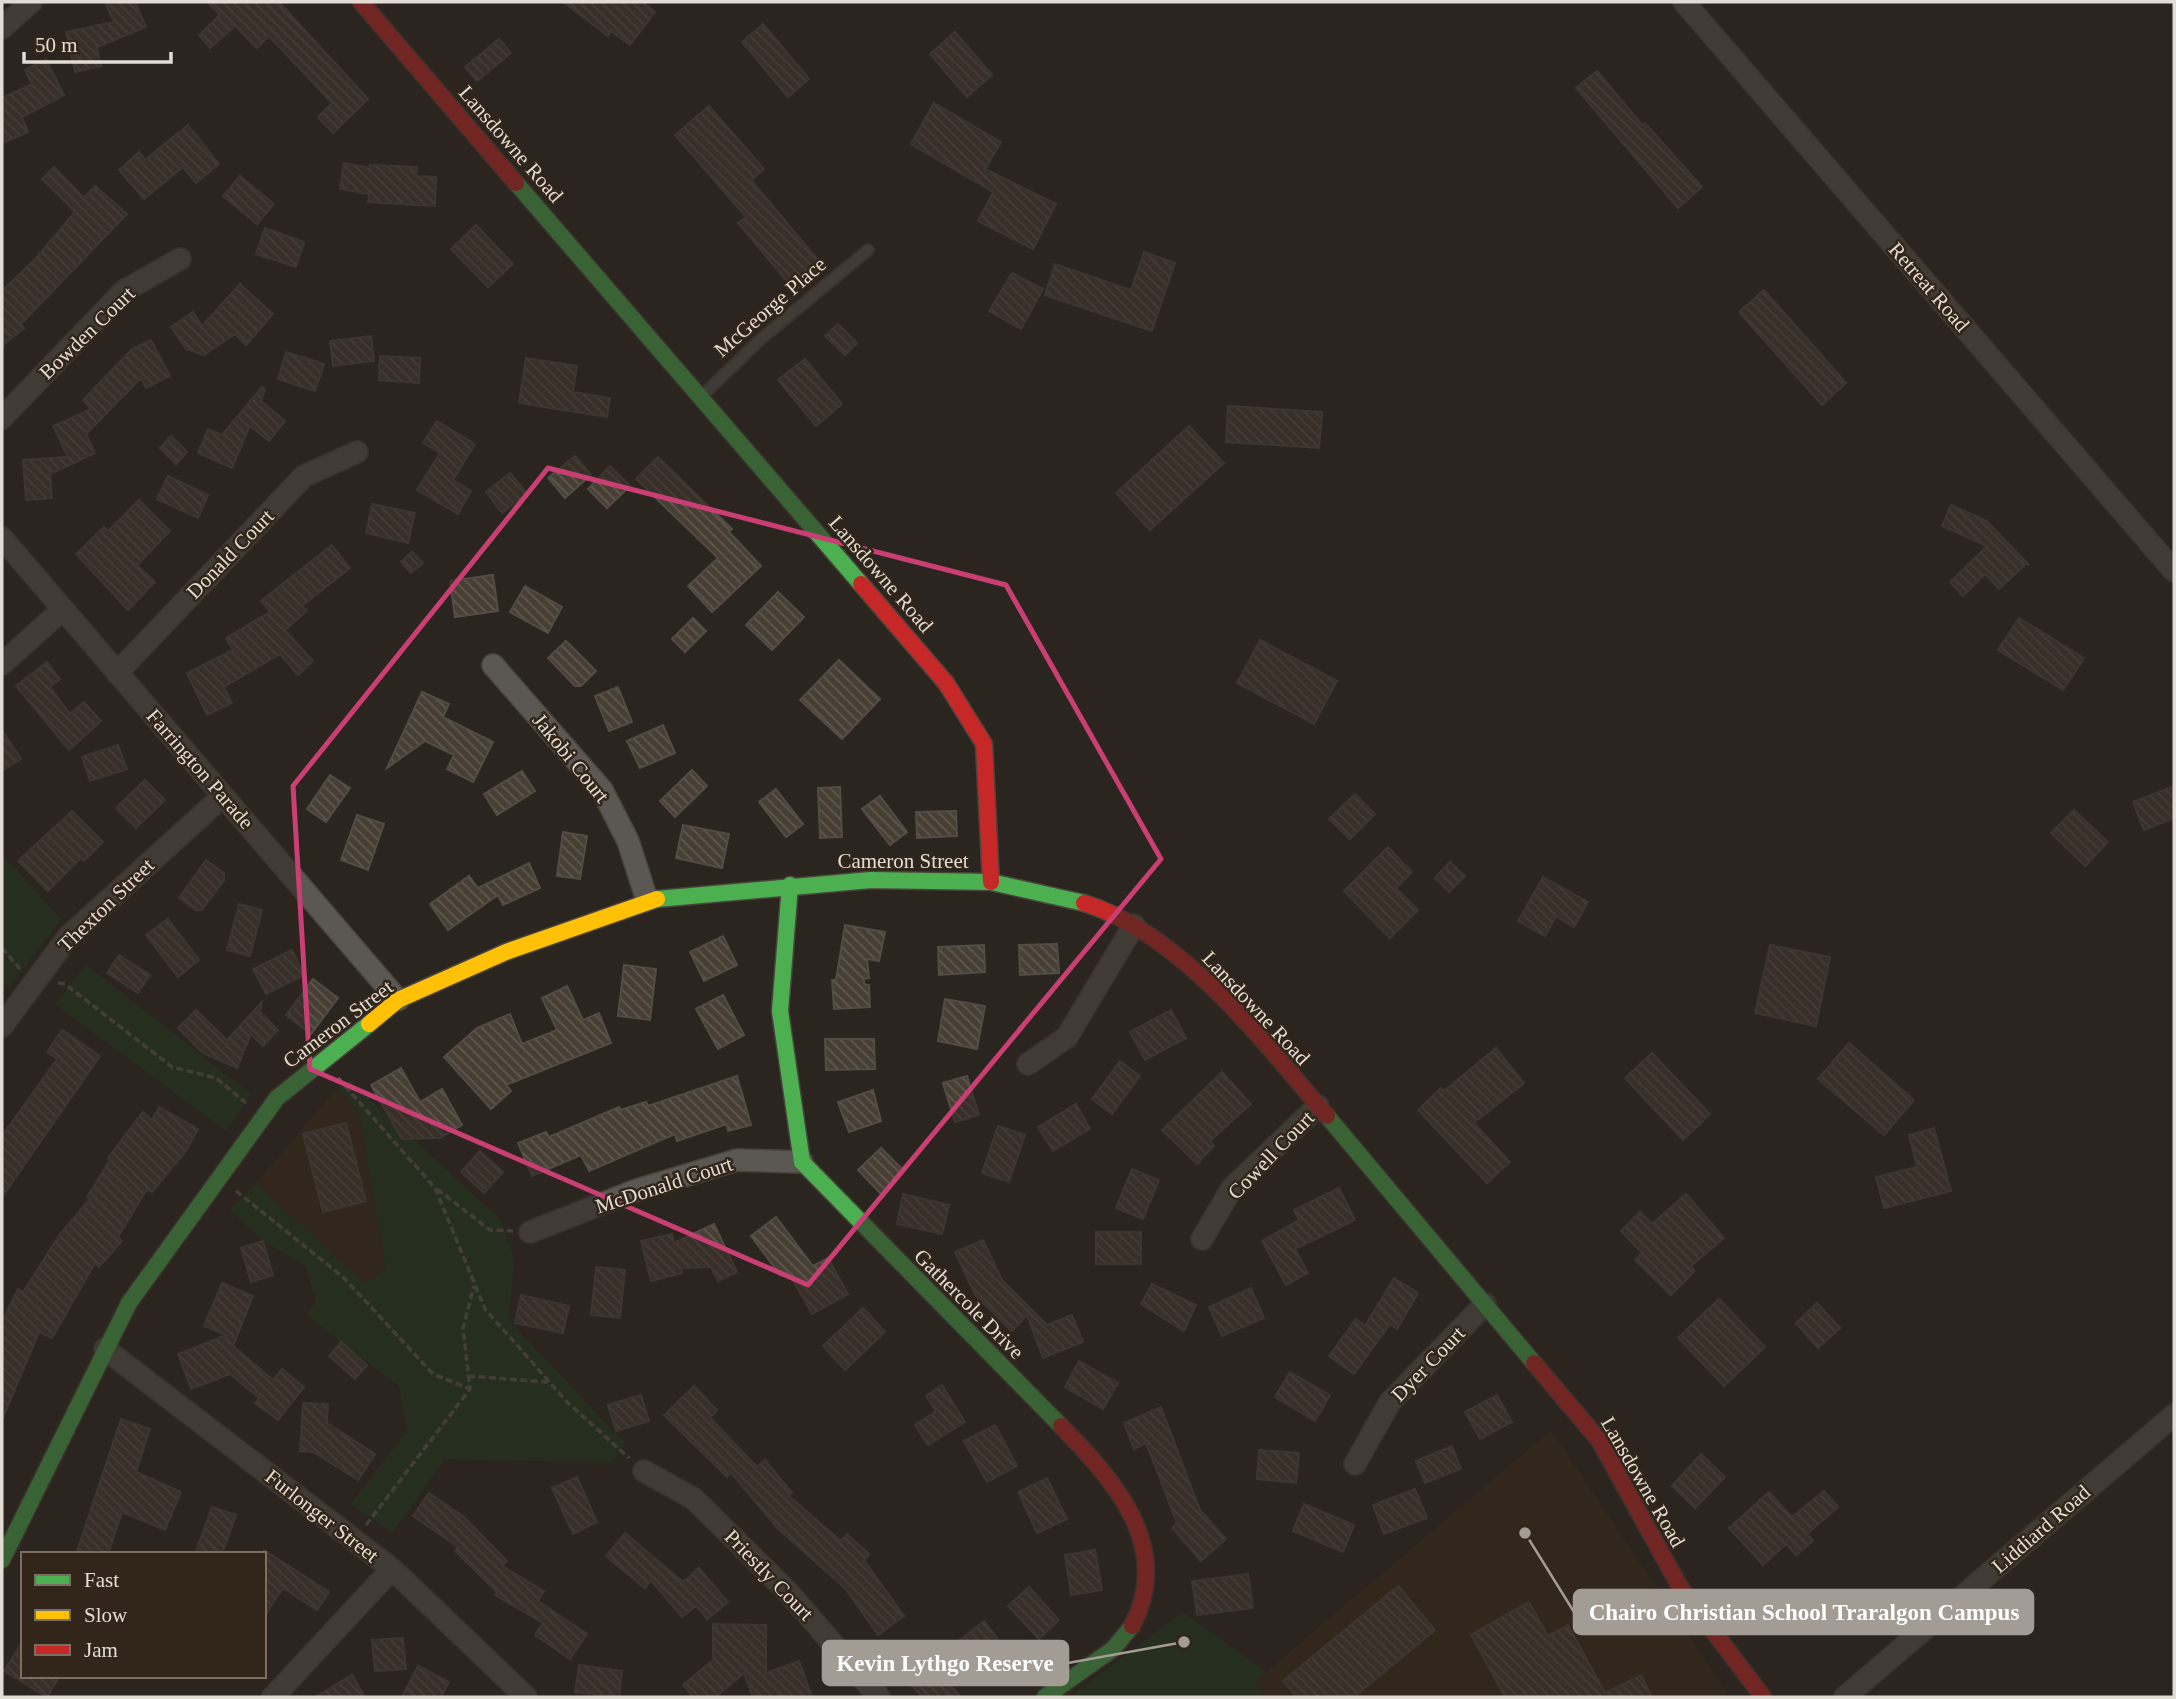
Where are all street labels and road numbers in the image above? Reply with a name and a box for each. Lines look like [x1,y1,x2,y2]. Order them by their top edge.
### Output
street label: Lansdowne Road [454,81,568,207]
street label: Retreat Road [1884,238,1975,337]
street label: McGeorge Place [709,252,831,362]
street label: Bowden Court [34,282,140,384]
street label: Donald Court [181,504,279,604]
street label: Lansdowne Road [824,511,938,637]
street label: Farrington Parade [141,704,259,834]
street label: Jakobi Court [528,709,614,808]
street label: Cameron Street [837,849,969,873]
street label: Thexton Street [53,853,159,957]
street label: Lansdowne Road [1197,946,1315,1070]
street label: Cameron Street [278,975,398,1073]
street label: Cowell Court [1223,1106,1319,1204]
street label: McDonald Court [592,1151,736,1218]
street label: Gathercole Drive [909,1244,1029,1364]
street label: Dyer Court [1386,1321,1470,1407]
street label: Lansdowne Road [1596,1413,1690,1552]
street label: Furlonger Street [261,1464,384,1568]
street label: Liddiard Road [1987,1480,2095,1578]
street label: Priestly Court [720,1524,818,1626]

